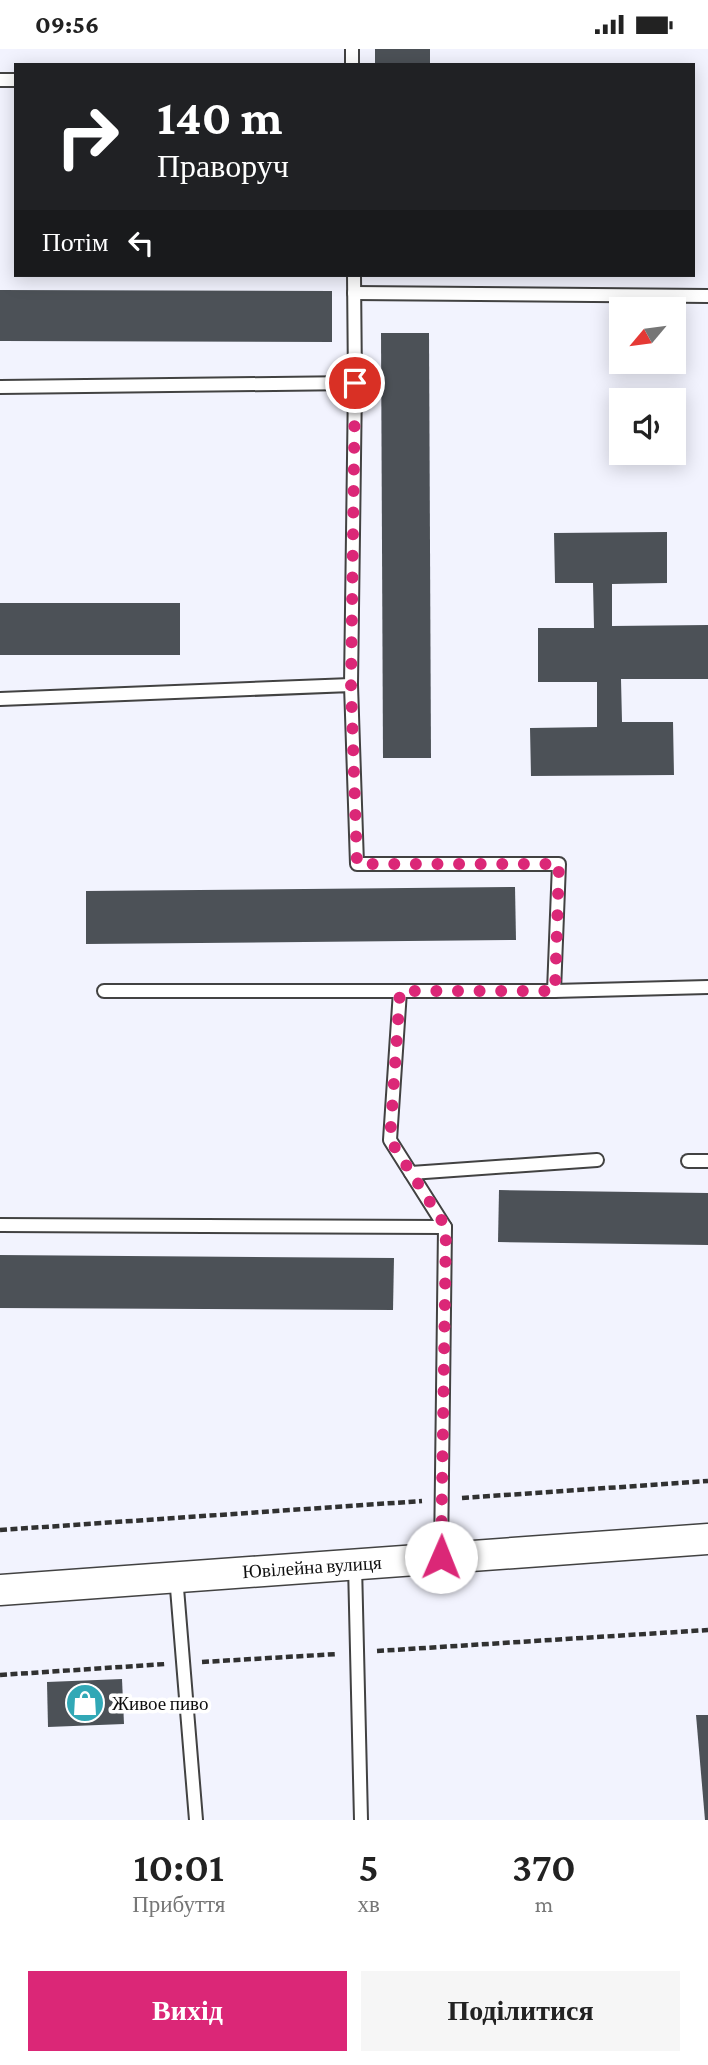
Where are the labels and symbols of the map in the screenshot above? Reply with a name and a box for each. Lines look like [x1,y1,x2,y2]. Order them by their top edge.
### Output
north arrow [609,297,686,375]
pin [325,353,385,413]
position arrow [404,1520,478,1594]
street label: Ювілейна вулиця [242,1552,383,1582]
shop icon: Живое пиво [64,1682,106,1724]
place label: Живое пиво [112,1693,208,1714]

